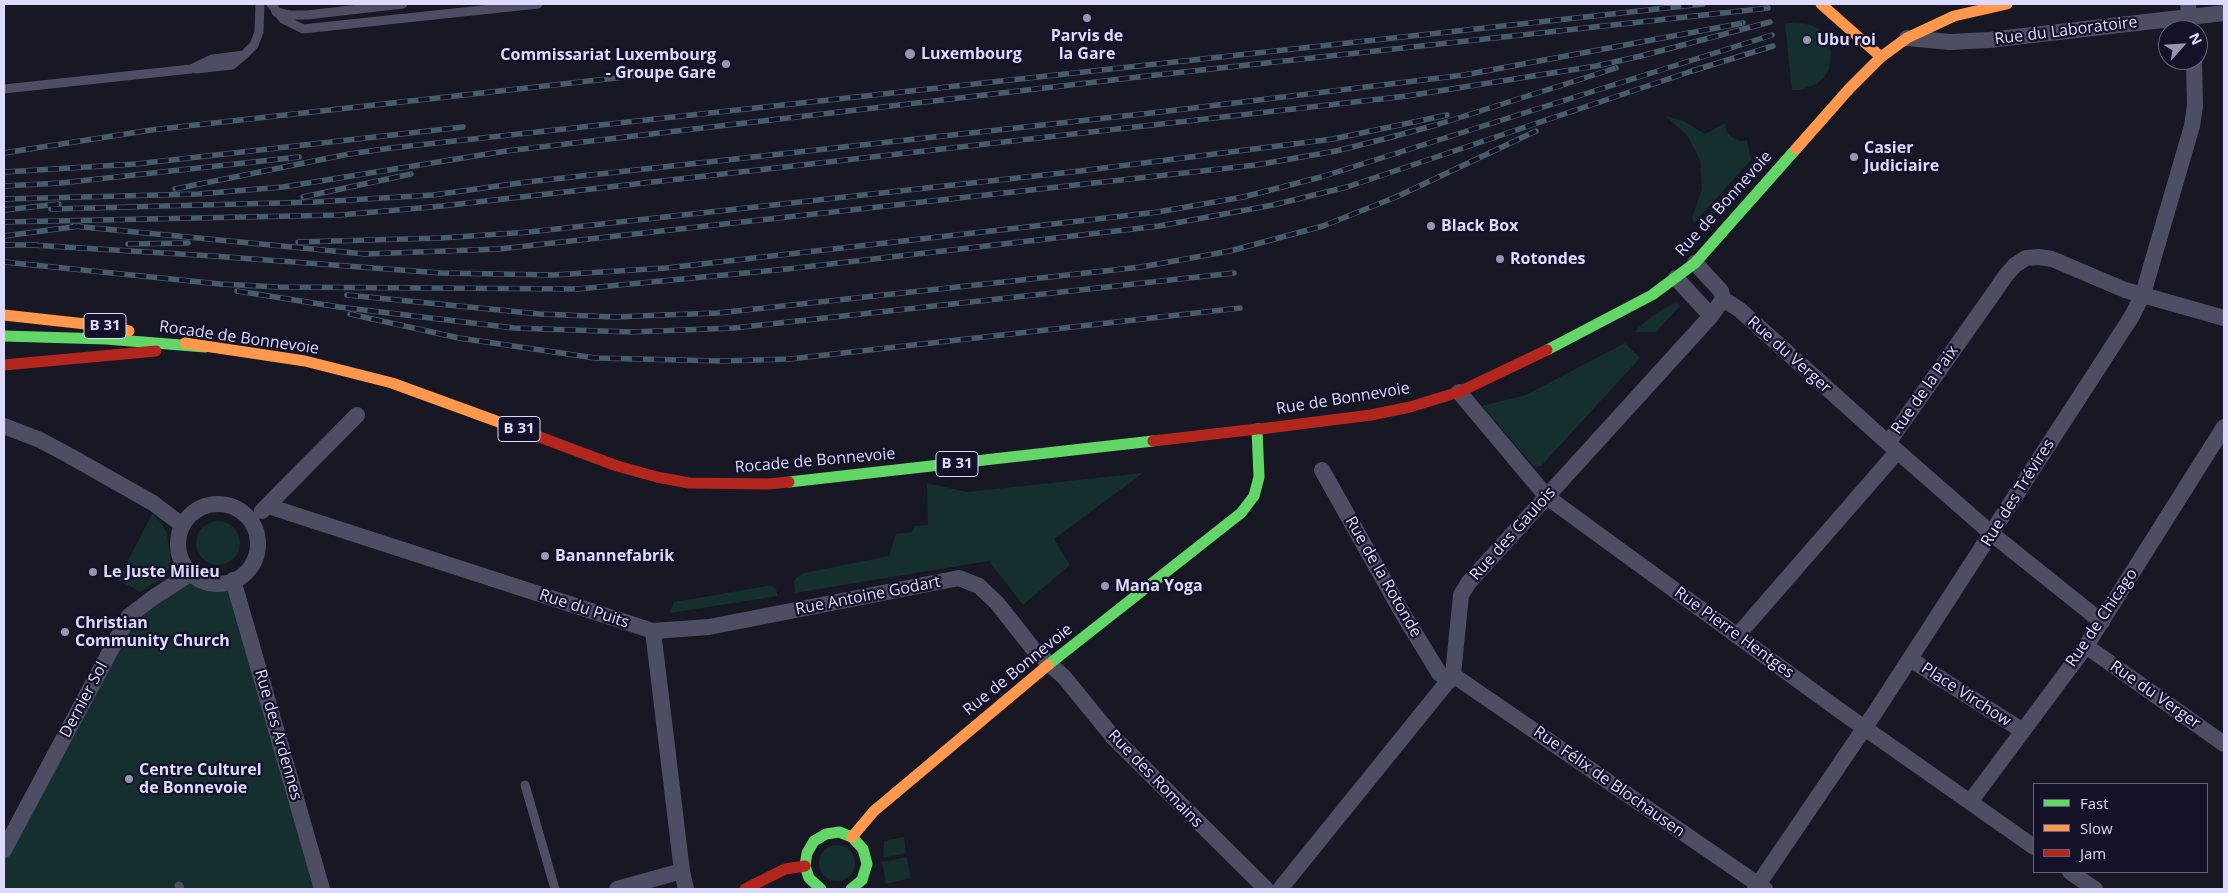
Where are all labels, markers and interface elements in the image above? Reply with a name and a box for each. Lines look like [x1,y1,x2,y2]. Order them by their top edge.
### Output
marker: Parvis de la Gare [1081,12,1093,24]
street label: Rue du Laboratoire [1994,13,2138,49]
north arrow [2158,20,2208,70]
place label: Parvis de la Gare [1051,26,1123,64]
text: N [2185,29,2207,48]
place label: Ubu roi [1817,30,1876,50]
marker: Ubu roi [1801,34,1813,46]
place label: Luxembourg [921,44,1022,64]
place label: Commissariat Luxembourg - Groupe Gare [500,45,716,83]
marker: Luxembourg [903,47,917,61]
marker: Commissariat Luxembourg - Groupe Gare [720,58,732,70]
place label: Casier Judiciaire [1864,138,1939,176]
street label: Rue de Bonnevoie [1672,147,1776,261]
marker: Casier Judiciaire [1848,151,1860,163]
place label: Black Box [1441,216,1519,236]
marker: Black Box [1425,220,1437,232]
place label: Rotondes [1510,249,1585,269]
marker: Rotondes [1494,253,1506,265]
street label: Rue du Verger [1743,312,1835,398]
road number: B 31 [84,314,126,338]
street label: Rocade de Bonnevoie [158,317,320,359]
street label: Rue de la Paix [1887,342,1963,438]
street label: Rue de Bonnevoie [1275,379,1411,419]
road number: B 31 [498,416,540,442]
street label: Rue des Trévires [1977,436,2059,550]
street label: Rocade de Bonnevoie [734,444,896,478]
road number: B 31 [936,452,978,476]
street label: Rue des Gaulois [1466,483,1560,585]
street label: Rue de la Rotonde [1341,513,1425,641]
place label: Banannefabrik [555,546,674,566]
marker: Banannefabrik [539,550,551,562]
place label: Le Juste Milieu [103,562,220,582]
street label: Rue de Chicago [2062,565,2142,671]
marker: Le Juste Milieu [87,566,99,578]
street label: Rue Antoine Godart [794,573,942,619]
place label: Mana Yoga [1115,576,1203,596]
marker: Mana Yoga [1099,580,1111,592]
street label: Rue Pierre Hentges [1670,583,1798,683]
street label: Rue du Puits [537,585,631,633]
place label: Christian Community Church [75,613,230,651]
street label: Rue de Bonnevoie [960,620,1076,720]
marker: Christian Community Church [59,626,71,638]
street label: Rue du Verger [2106,657,2204,733]
street label: Dernier Sol [56,659,112,741]
street label: Place Virchow [1918,659,2014,731]
street label: Rue des Ardennes [250,667,306,803]
street label: Rue Félix de Blochausen [1530,722,1688,842]
street label: Rue des Romains [1104,726,1206,832]
place label: Centre Culturel de Bonnevoie [139,760,262,798]
marker: Centre Culturel de Bonnevoie [123,773,135,785]
legend [2033,783,2208,873]
text: Fast [2080,793,2109,813]
text: Slow [2080,818,2113,838]
text: Jam [2080,843,2106,863]

